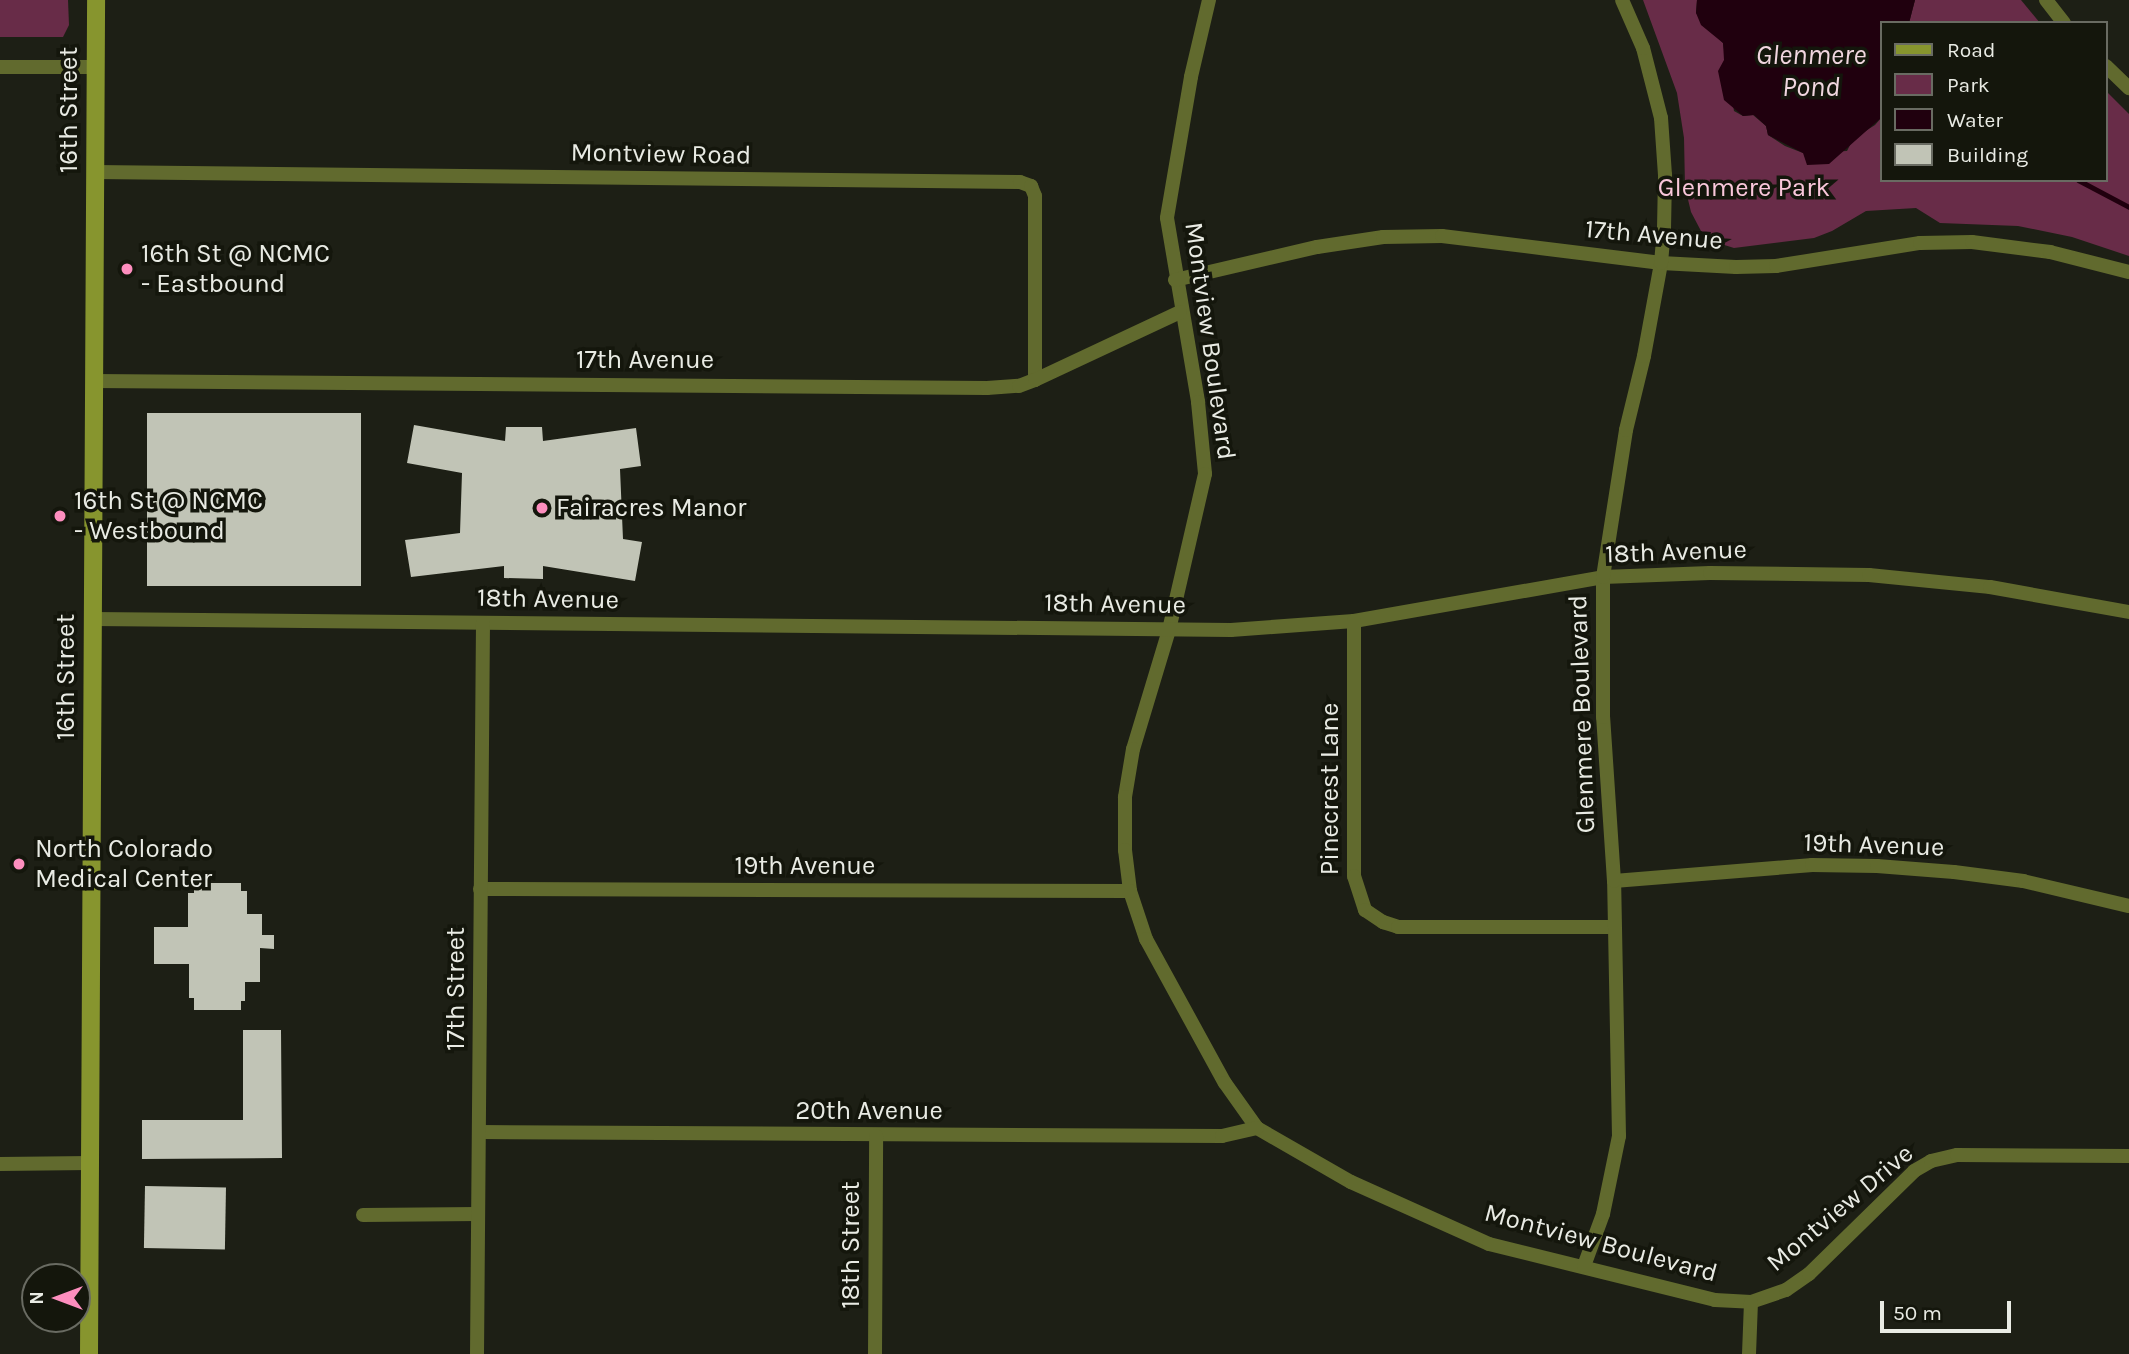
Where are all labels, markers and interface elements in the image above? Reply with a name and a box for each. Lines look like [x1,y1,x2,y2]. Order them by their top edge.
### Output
legend [1881,21,2108,182]
water label: Glenmere Pond [1756,38,1866,104]
text: Road [1947,38,1995,62]
street label: 16th Street [53,47,85,173]
text: Park [1947,73,1990,97]
text: Water [1947,108,2003,132]
street label: Montview Road [570,137,752,171]
text: Building [1947,143,2028,167]
park label: Glenmere Park [1658,172,1830,204]
street label: 17th Avenue [1584,213,1724,257]
street label: Montview Boulevard [1178,220,1242,462]
place label: 16th St @ NCMC - Eastbound [141,238,330,300]
marker: 16th St @ NCMC - Eastbound [119,261,135,277]
street label: 17th Avenue [576,344,714,376]
place label: 16th St @ NCMC - Westbound [74,485,263,546]
place label: Fairacres Manor [556,492,746,524]
marker: Fairacres Manor [534,500,550,516]
marker: 16th St @ NCMC - Westbound [52,508,68,524]
street label: 18th Avenue [1605,534,1747,570]
street label: 18th Avenue [477,582,619,616]
street label: 18th Avenue [1044,587,1186,621]
street label: Glenmere Boulevard [1562,594,1602,834]
street label: 16th Street [50,614,82,740]
street label: Pinecrest Lane [1314,703,1346,875]
street label: 19th Avenue [1803,827,1945,863]
place label: North Colorado Medical Center [35,833,213,894]
street label: 19th Avenue [735,850,875,882]
marker: North Colorado Medical Center [9,854,29,874]
street label: 17th Street [440,927,472,1051]
street label: 20th Avenue [795,1095,943,1127]
street label: Montview Drive [1760,1138,1920,1278]
street label: 18th Street [835,1181,867,1309]
street label: Montview Boulevard [1481,1197,1721,1289]
north arrow [21,1263,91,1333]
scale bar [1884,1288,2015,1332]
text: N [26,1291,48,1305]
text: 50 m [1893,1301,1942,1325]

